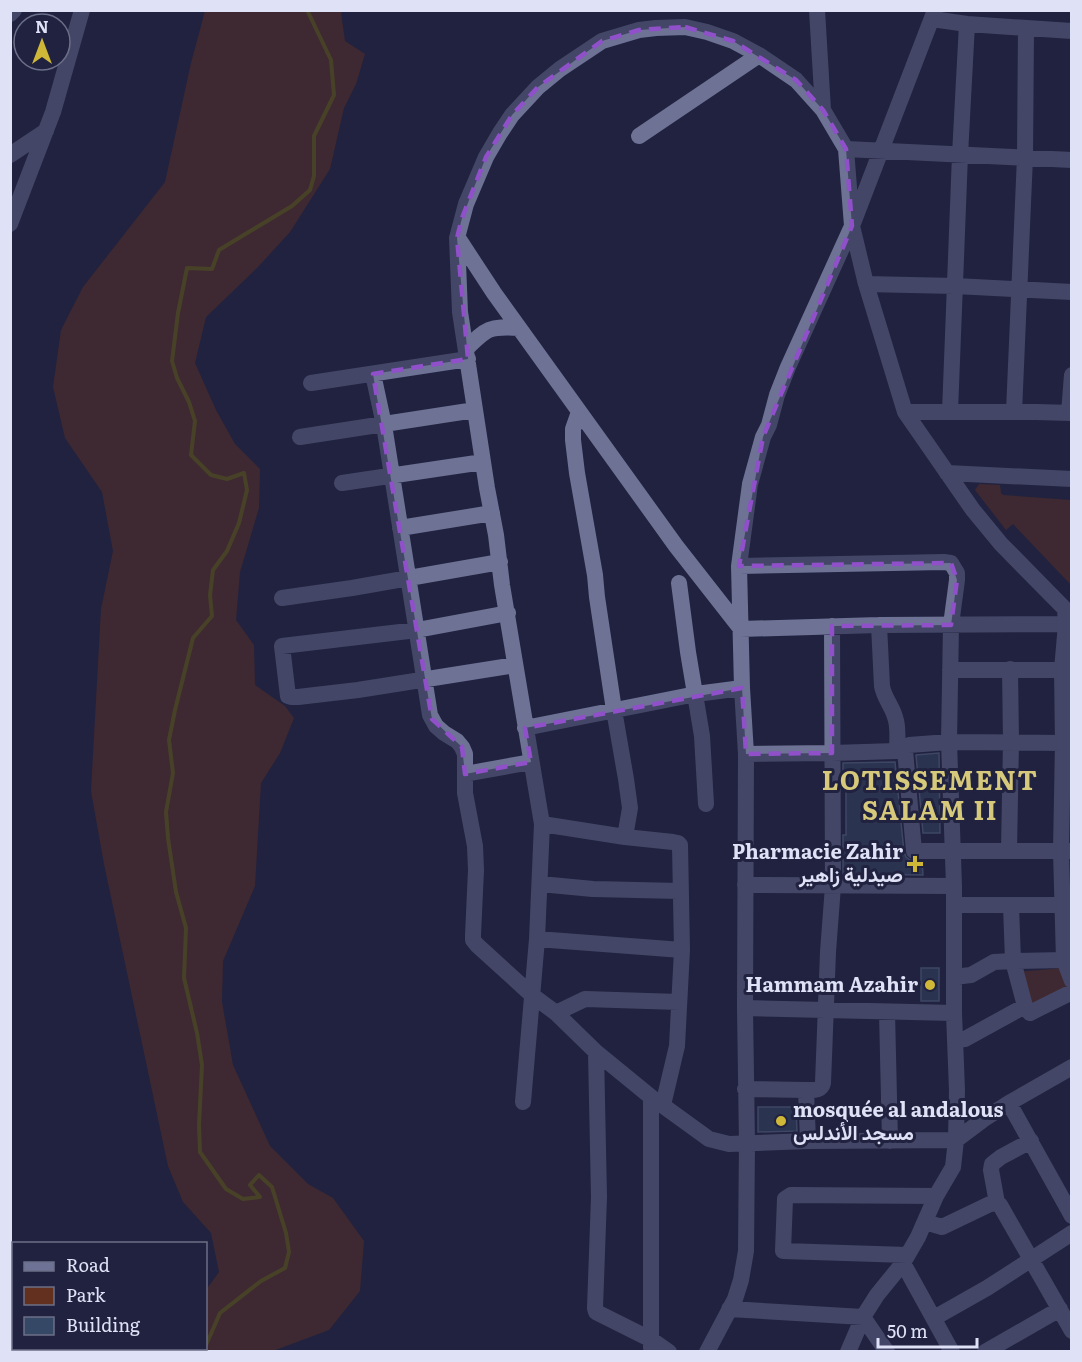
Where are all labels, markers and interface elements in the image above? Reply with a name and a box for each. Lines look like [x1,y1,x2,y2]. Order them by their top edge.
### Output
north arrow [12,12,72,72]
text: N [35,14,49,38]
district label: LOTISSEMENT SALAM II [822,759,1038,828]
place label: Pharmacie Zahir صيدلية زاهير [732,835,903,888]
marker: Pharmacie Zahir صيدلية زاهير [908,857,922,871]
place label: Hammam Azahir [746,968,918,998]
marker: Hammam Azahir [923,978,937,992]
place label: mosquée al andalous مسجد الأندلس [793,1093,1004,1146]
marker: mosquée al andalous مسجد الأندلس [774,1114,788,1128]
legend [12,1242,207,1350]
text: Road [66,1251,110,1278]
text: Park [66,1281,107,1308]
text: Building [66,1311,141,1338]
scale bar [878,1311,977,1349]
text: 50 m [887,1317,928,1344]

